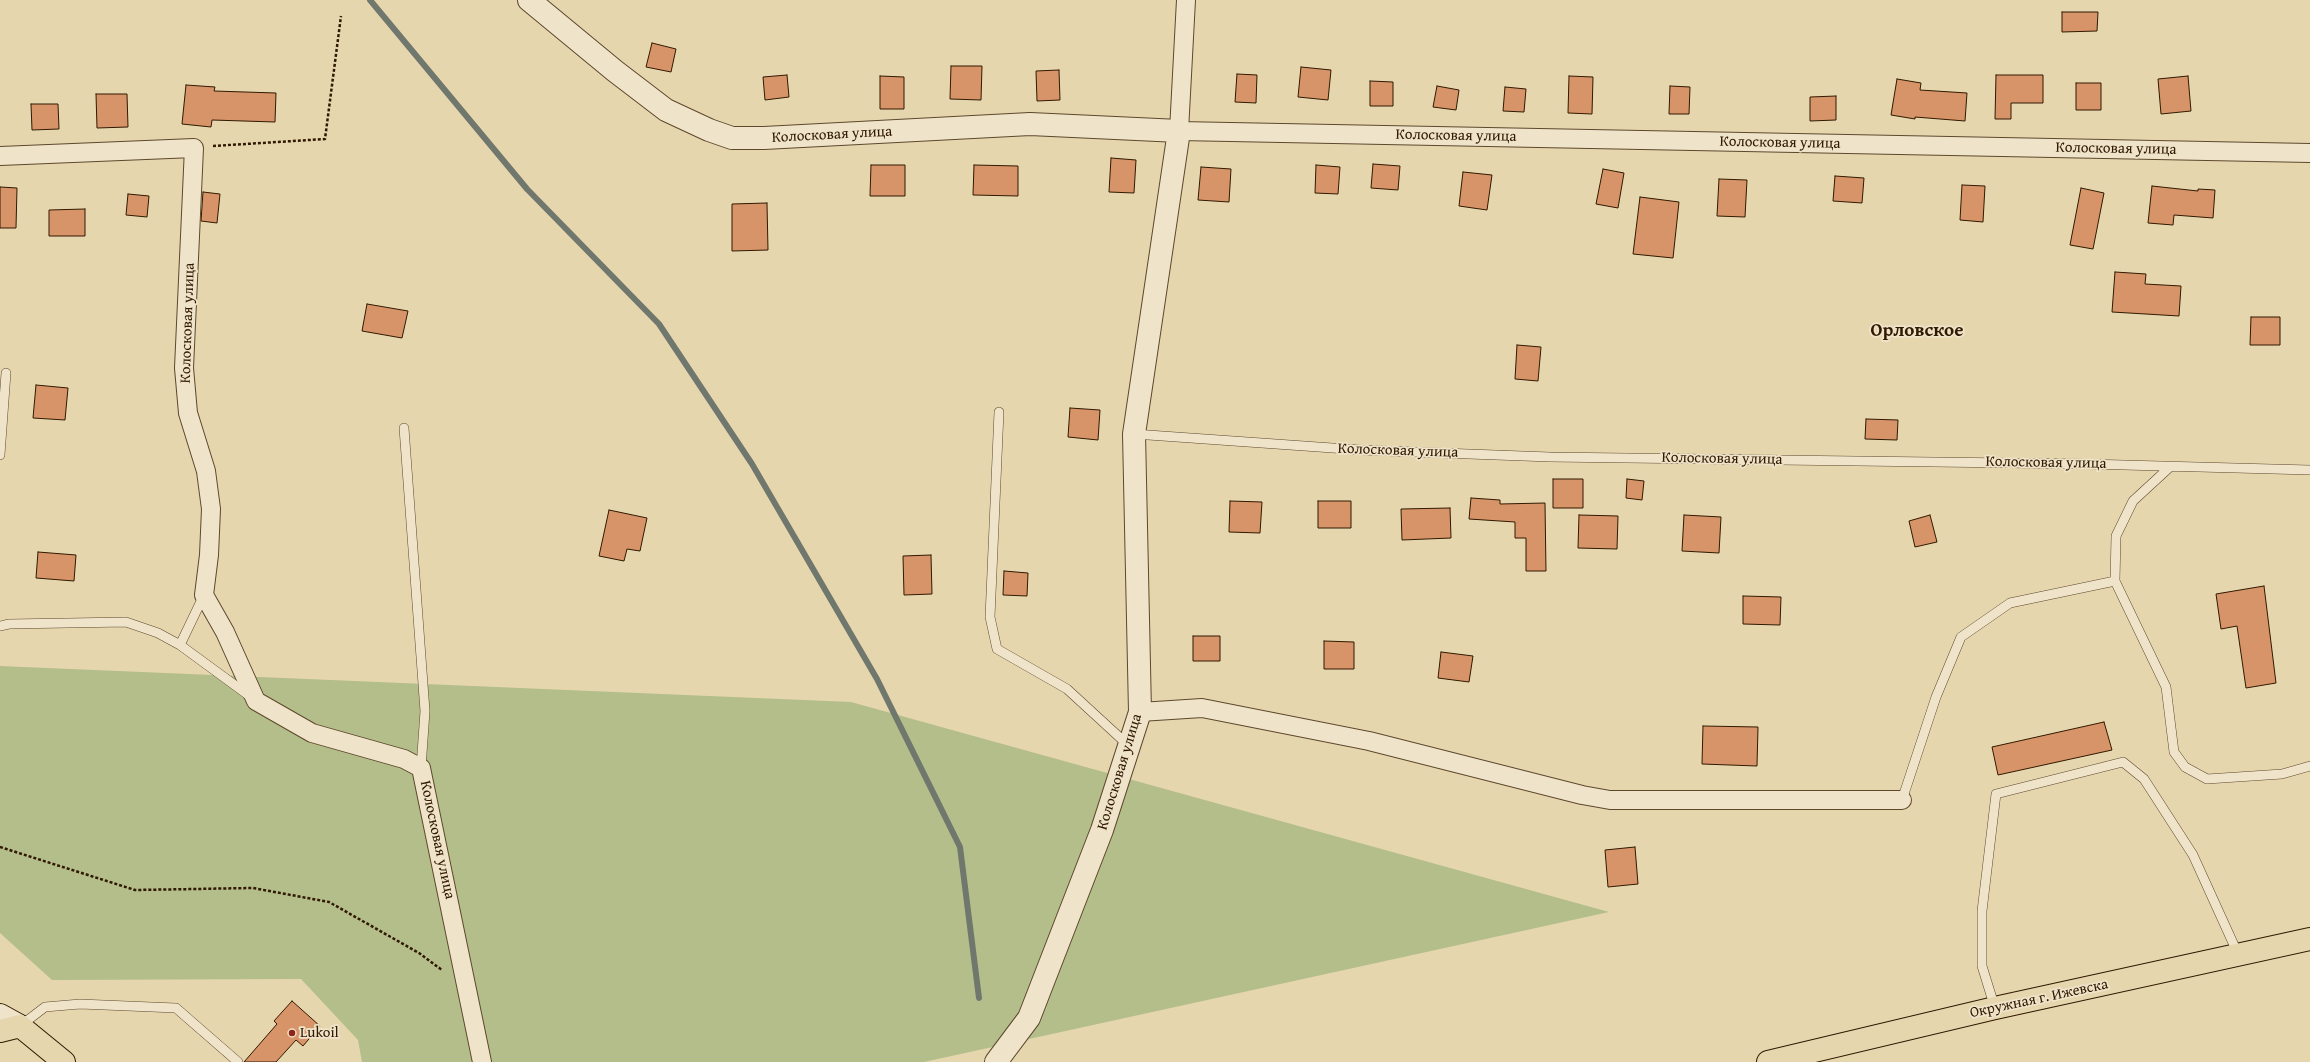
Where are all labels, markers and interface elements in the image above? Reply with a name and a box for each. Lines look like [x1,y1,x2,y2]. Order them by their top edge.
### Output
street label: Колосковая улица [771,123,893,147]
street label: Колосковая улица [1395,126,1517,146]
street label: Колосковая улица [1719,133,1841,153]
street label: Колосковая улица [2055,139,2177,159]
street label: Колосковая улица [177,262,199,384]
district label: Орловское [1870,320,1964,342]
street label: Колосковая улица [1337,440,1459,462]
street label: Колосковая улица [1661,449,1783,469]
street label: Колосковая улица [1985,453,2107,473]
street label: Колосковая улица [1094,712,1146,832]
street label: Колосковая улица [416,779,458,901]
street label: Окружная г. Ижевска [1968,976,2110,1022]
place label: Lukoil [300,1024,339,1042]
marker: Lukoil [287,1028,297,1038]

